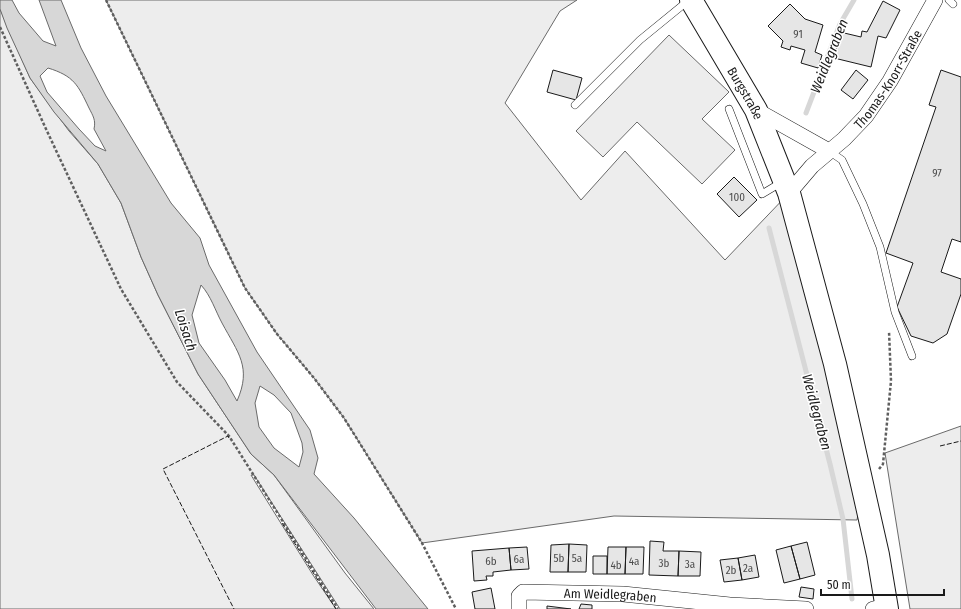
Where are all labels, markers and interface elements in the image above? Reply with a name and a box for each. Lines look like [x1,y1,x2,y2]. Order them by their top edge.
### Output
water label: Weidlegraben [807,17,852,96]
street label: Thomas-Knorr-Straße [851,27,925,132]
house number: 91 [793,28,803,41]
street label: Burgstraße [724,64,766,122]
house number: 97 [932,167,942,180]
house number: 100 [729,191,745,204]
water label: Loisach [171,307,200,353]
water label: Weidlegraben [798,372,835,452]
house number: 5b [554,552,565,565]
house number: 5a [572,552,582,565]
house number: 6a [514,553,524,566]
house number: 6b [485,555,497,568]
house number: 4a [629,555,639,568]
house number: 3b [659,557,670,570]
house number: 3a [685,558,695,571]
house number: 4b [610,559,622,572]
house number: 2a [743,562,753,575]
house number: 2b [726,564,736,577]
scale bar [821,571,944,597]
text: 50 m [827,578,851,592]
street label: Am Weidlegraben [564,586,657,605]

